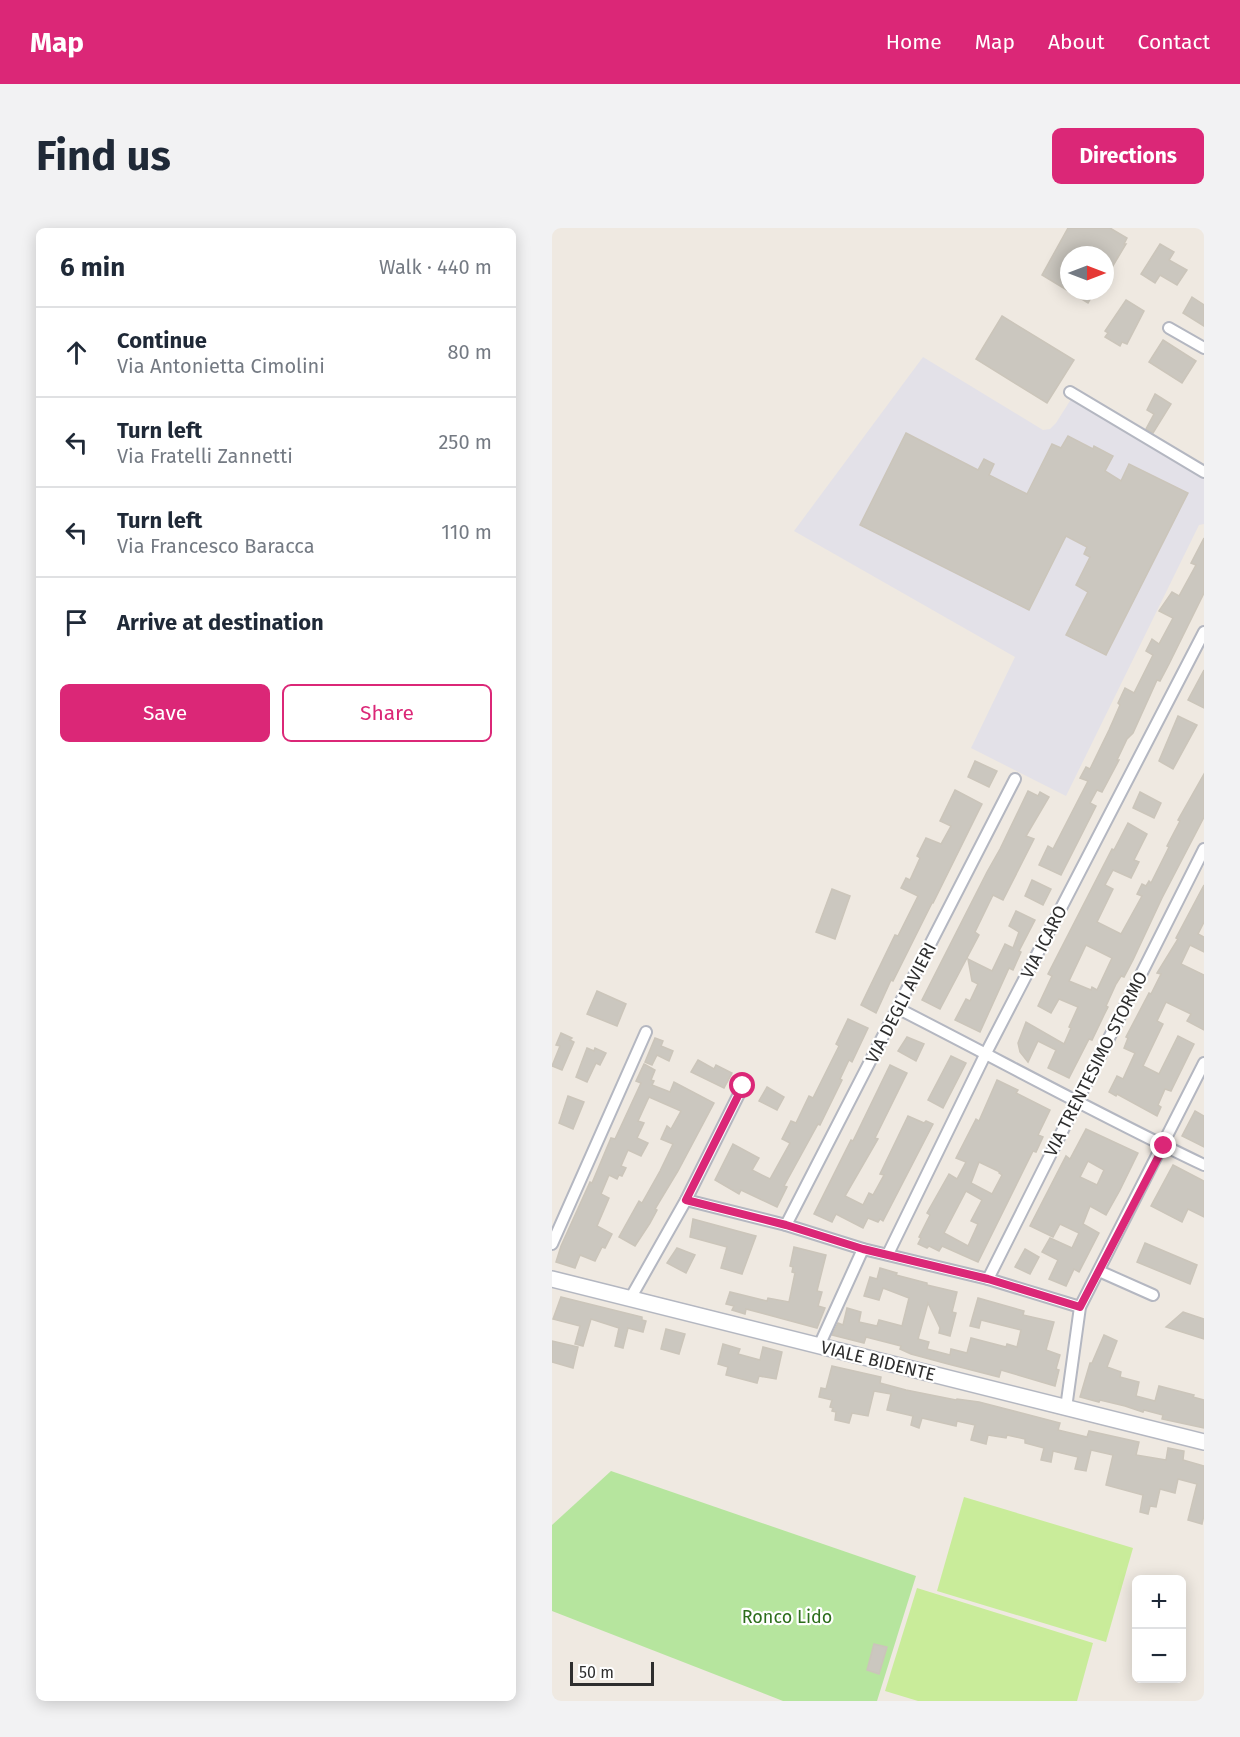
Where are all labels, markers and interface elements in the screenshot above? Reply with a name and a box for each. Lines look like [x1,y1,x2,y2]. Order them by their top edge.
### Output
text: Map [30,26,84,59]
text: Home [886,29,942,55]
text: Map [975,29,1015,55]
text: About [1048,29,1105,55]
text: Contact [1138,29,1210,55]
button: Directions [1052,128,1204,184]
text: Find us [36,131,171,181]
north arrow [1060,246,1114,300]
text: 6 min [60,252,125,283]
text: Walk · 440 m [379,255,492,279]
text: Continue [117,327,207,354]
icon: ahead [60,336,93,369]
text: 80 m [447,340,492,364]
text: Via Antonietta Cimolini [117,354,325,378]
text: Turn left [117,417,202,444]
icon: left [60,426,93,459]
text: 250 m [438,430,492,454]
text: Via Fratelli Zannetti [117,444,293,468]
text: Turn left [117,507,202,534]
icon: left [60,516,93,549]
text: 110 m [441,520,492,544]
text: Via Francesco Baracca [117,534,315,558]
icon: arrive [60,606,93,639]
text: Arrive at destination [117,609,324,636]
button: Save [60,684,270,742]
button: Share [282,684,492,742]
street label: VIA ICARO [1016,902,1072,982]
street label: VIA DEGLI AVIERI [861,939,941,1067]
street label: VIA TRENTESIMO STORMO [1040,968,1152,1160]
route start [729,1072,755,1098]
route end [1150,1132,1176,1158]
street label: VIALE BIDENTE [818,1336,938,1386]
map controls [1132,1575,1186,1683]
button: + [1132,1575,1186,1629]
park label: Ronco Lido [742,1606,832,1628]
button: − [1132,1629,1186,1683]
scale bar [570,1659,654,1686]
text: 50 m [579,1663,614,1682]

